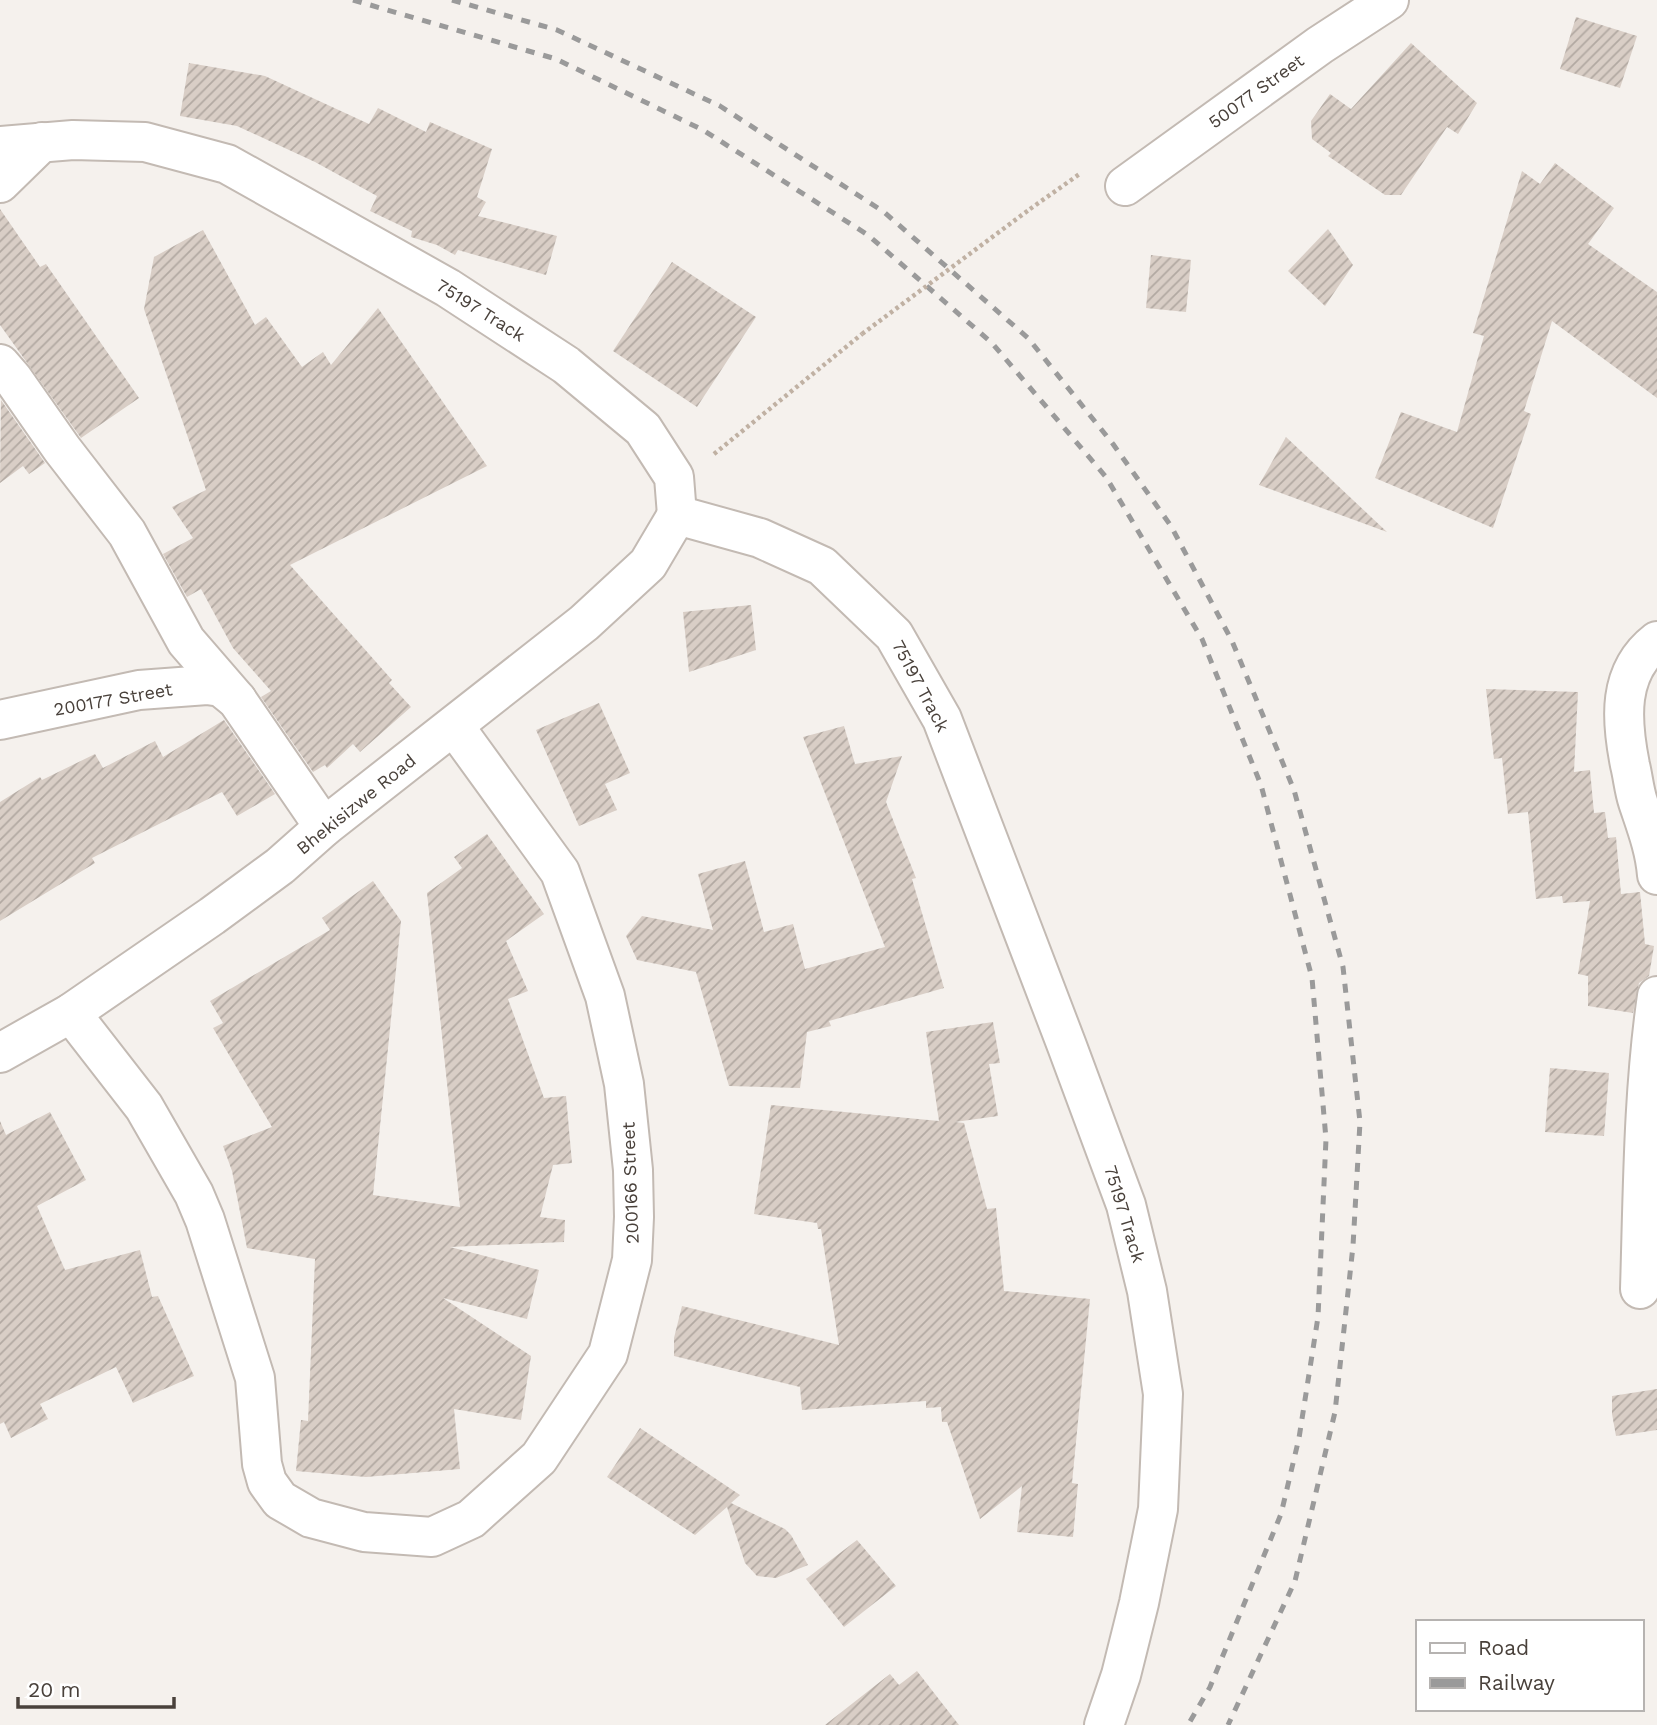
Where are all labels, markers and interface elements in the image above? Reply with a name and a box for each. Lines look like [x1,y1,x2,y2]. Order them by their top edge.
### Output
street label: 50077 Street [1204,49,1308,133]
street label: 75197 Track [433,274,529,346]
street label: 75197 Track [888,637,954,735]
street label: 200177 Street [52,678,174,720]
street label: Bhekisizwe Road [292,749,420,859]
street label: 200166 Street [617,1121,643,1244]
street label: 75197 Track [1100,1163,1150,1265]
legend [1416,1620,1643,1711]
text: Road [1478,1635,1529,1660]
scale bar [18,1666,173,1710]
text: Railway [1478,1670,1555,1695]
text: 20 m [28,1677,80,1702]

